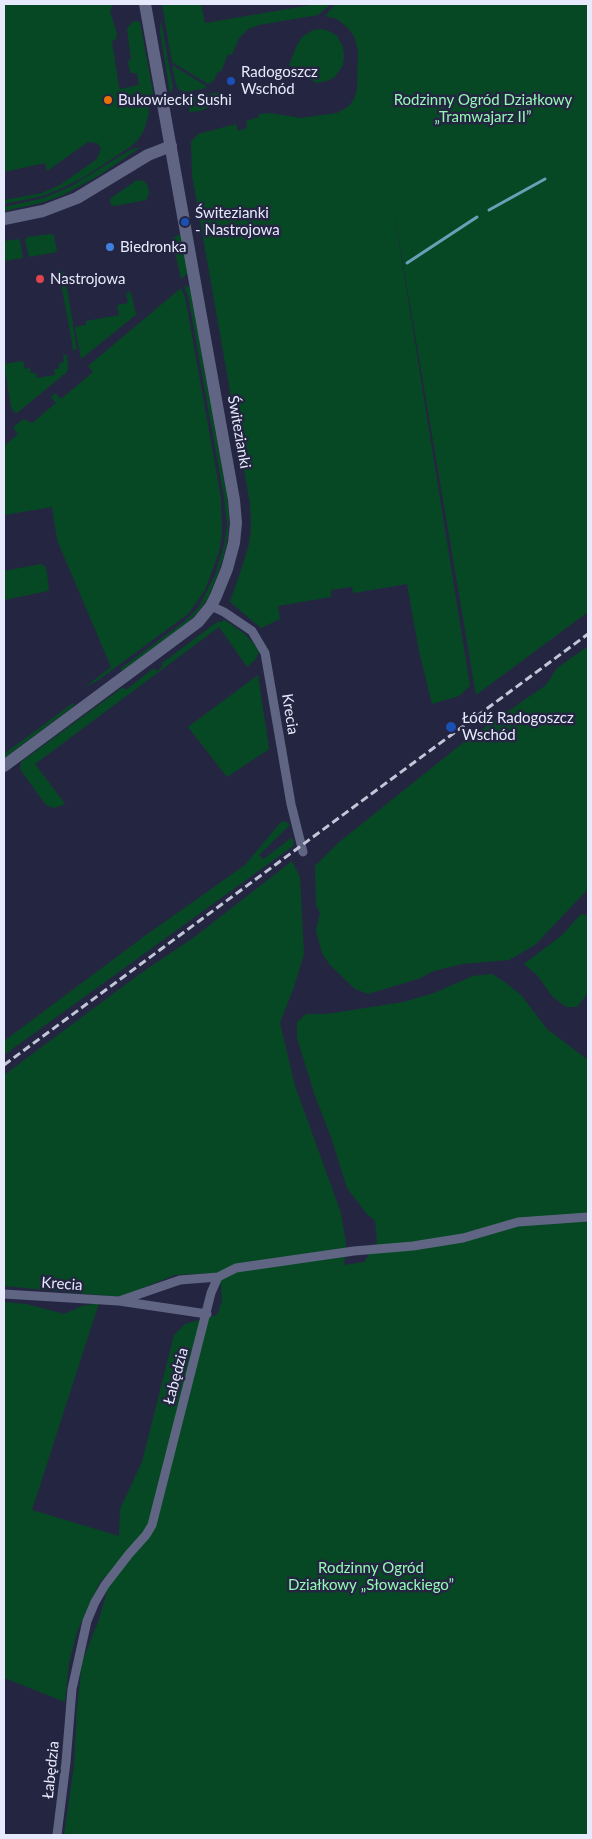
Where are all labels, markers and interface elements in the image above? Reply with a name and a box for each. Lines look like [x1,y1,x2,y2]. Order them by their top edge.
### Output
place label: Radogoszcz Wschód [241,63,318,98]
marker: Radogoszcz Wschód [225,75,237,87]
place label: Bukowiecki Sushi [118,91,232,109]
park label: Rodzinny Ogród Działkowy „Tramwajarz II” [394,91,572,126]
marker: Bukowiecki Sushi [102,94,114,106]
place label: Świtezianki - Nastrojowa [195,204,280,239]
marker: Świtezianki - Nastrojowa [179,216,191,228]
place label: Biedronka [120,238,187,256]
marker: Biedronka [104,241,116,253]
place label: Nastrojowa [50,270,125,288]
marker: Nastrojowa [34,273,46,285]
street label: Świtezianki [224,394,254,470]
street label: Krecia [278,692,302,736]
place label: Łódź Radogoszcz Wschód [462,709,574,744]
marker: Łódź Radogoszcz Wschód [444,720,458,734]
street label: Krecia [41,1274,83,1294]
street label: Łabędzia [160,1346,192,1406]
park label: Rodzinny Ogród Działkowy „Słowackiego” [288,1559,454,1594]
street label: Łabędzia [39,1740,63,1800]

